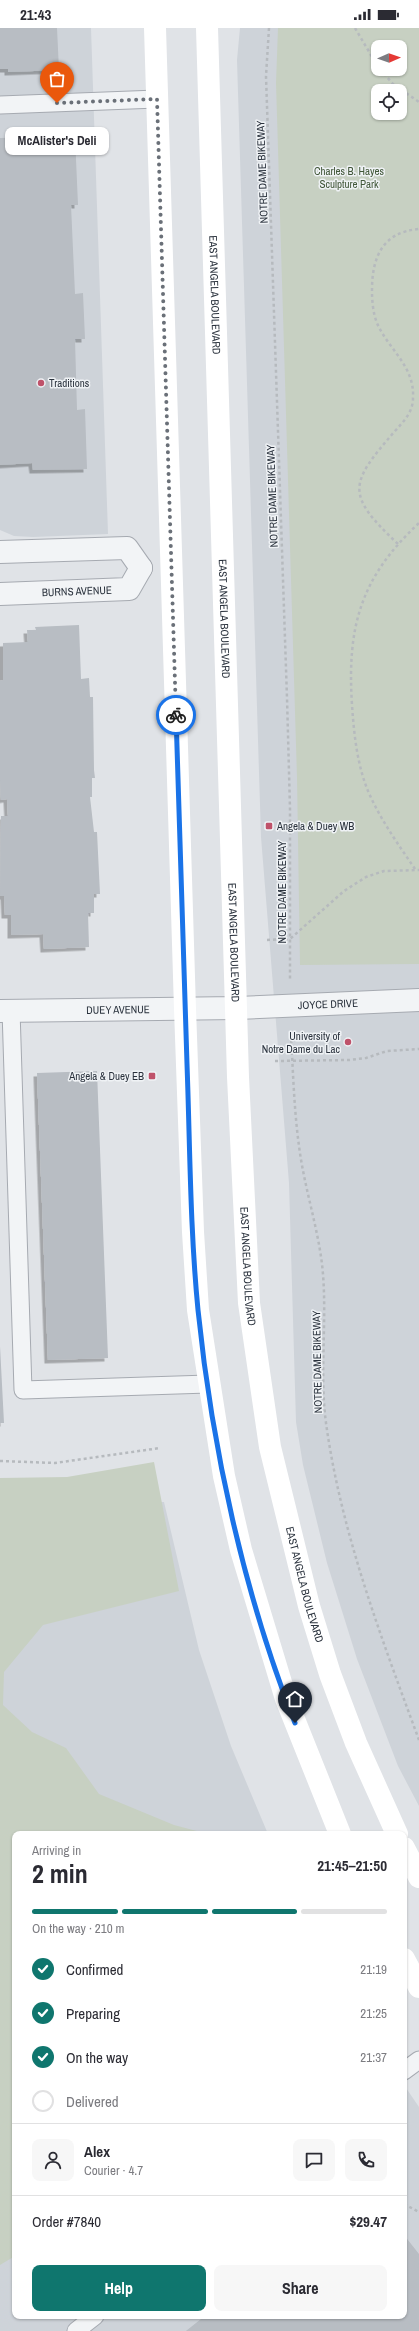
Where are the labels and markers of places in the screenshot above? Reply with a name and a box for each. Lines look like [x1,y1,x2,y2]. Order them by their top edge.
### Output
pin [40,62,74,103]
callout: McAlister's Deli [5,127,109,155]
place label: Traditions [49,376,90,390]
marker: Traditions [36,378,46,388]
place label: Angela & Duey WB [276,819,354,833]
marker: Angela & Duey WB [264,821,274,831]
place label: University of Notre Dame du Lac [262,1029,340,1056]
marker: University of Notre Dame du Lac [343,1037,353,1047]
place label: Angela & Duey EB [68,1069,144,1083]
marker: Angela & Duey EB [147,1071,157,1081]
pin [278,1682,312,1723]

